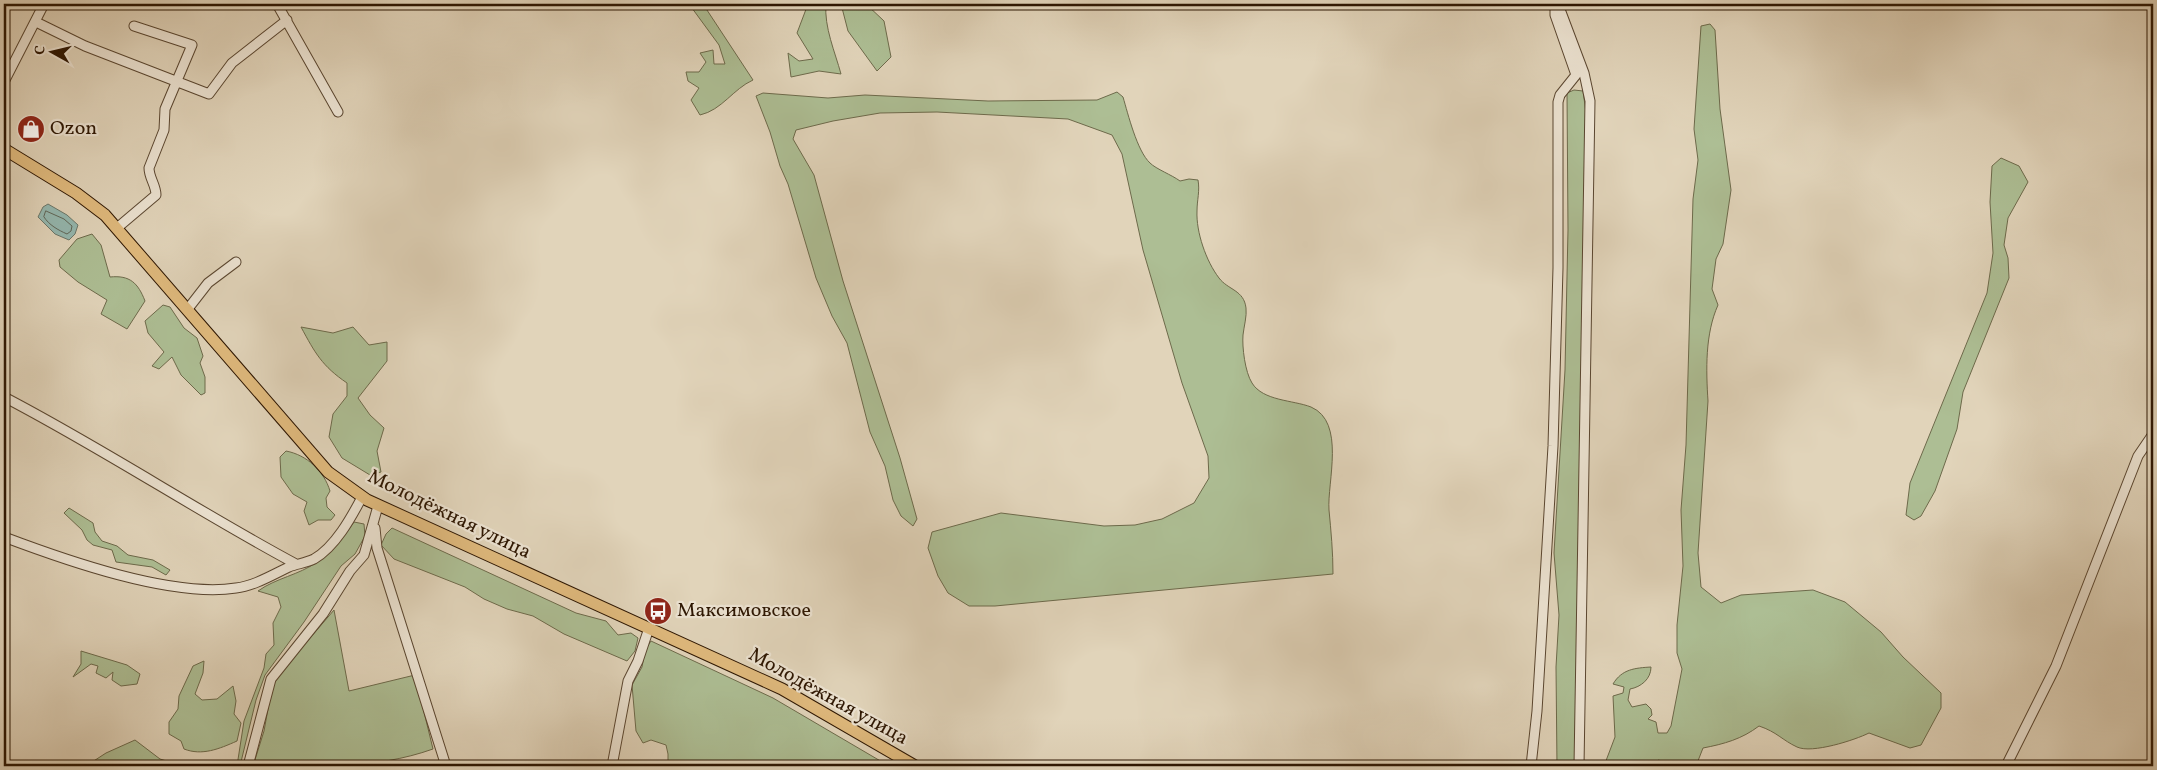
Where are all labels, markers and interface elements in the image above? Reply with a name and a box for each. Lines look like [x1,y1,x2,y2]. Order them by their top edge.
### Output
north arrow [28,28,78,78]
text: С [31,45,51,56]
shop icon: Ozon [16,114,46,144]
place label: Ozon [50,115,97,143]
street label: Молодёжная улица [363,463,536,567]
bus stop icon: Максимовское [643,596,673,626]
place label: Максимовское [677,597,811,625]
street label: Молодёжная улица [743,641,913,753]

